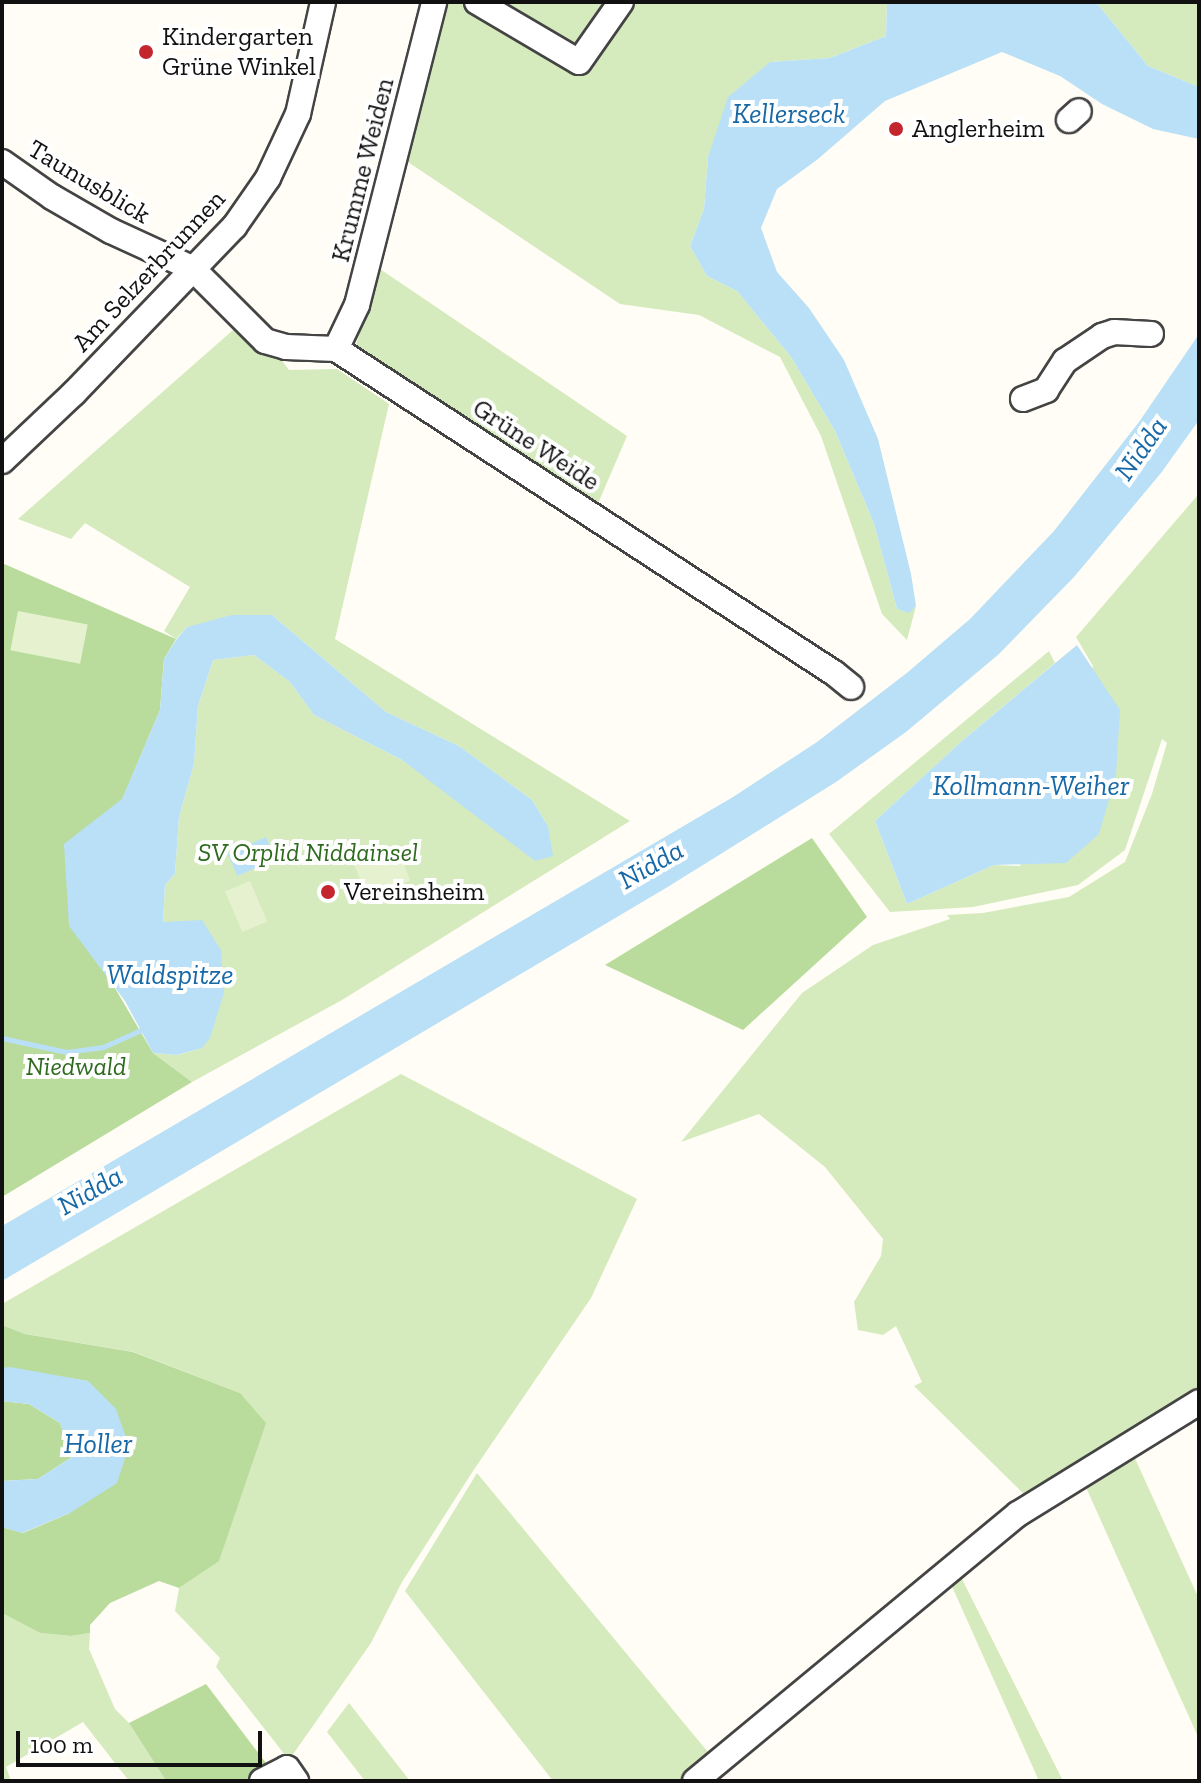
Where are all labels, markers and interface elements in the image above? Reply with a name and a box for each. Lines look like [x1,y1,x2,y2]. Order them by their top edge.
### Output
place label: Kindergarten Grüne Winkel [162,21,317,82]
marker: Kindergarten Grüne Winkel [137,43,155,61]
street label: Krumme Weiden [325,74,401,266]
water label: Kellerseck [732,97,846,131]
place label: Anglerheim [912,113,1044,145]
marker: Anglerheim [887,120,905,138]
street label: Taunusblick [22,133,156,231]
street label: Am Selzerbrunnen [66,184,232,358]
street label: Grüne Weide [466,392,606,498]
water label: Nidda [1107,411,1175,487]
water label: Kollmann-Weiher [933,769,1129,803]
water label: Nidda [613,833,689,897]
park label: SV Orplid Niddainsel [197,837,419,869]
place label: Vereinsheim [344,876,485,908]
marker: Vereinsheim [319,883,337,901]
water label: Waldspitze [106,958,234,992]
park label: Niedwald [26,1051,126,1083]
water label: Nidda [52,1159,128,1223]
water label: Holler [64,1427,132,1461]
scale bar [20,1715,266,1765]
text: 100 m [30,1730,93,1759]

